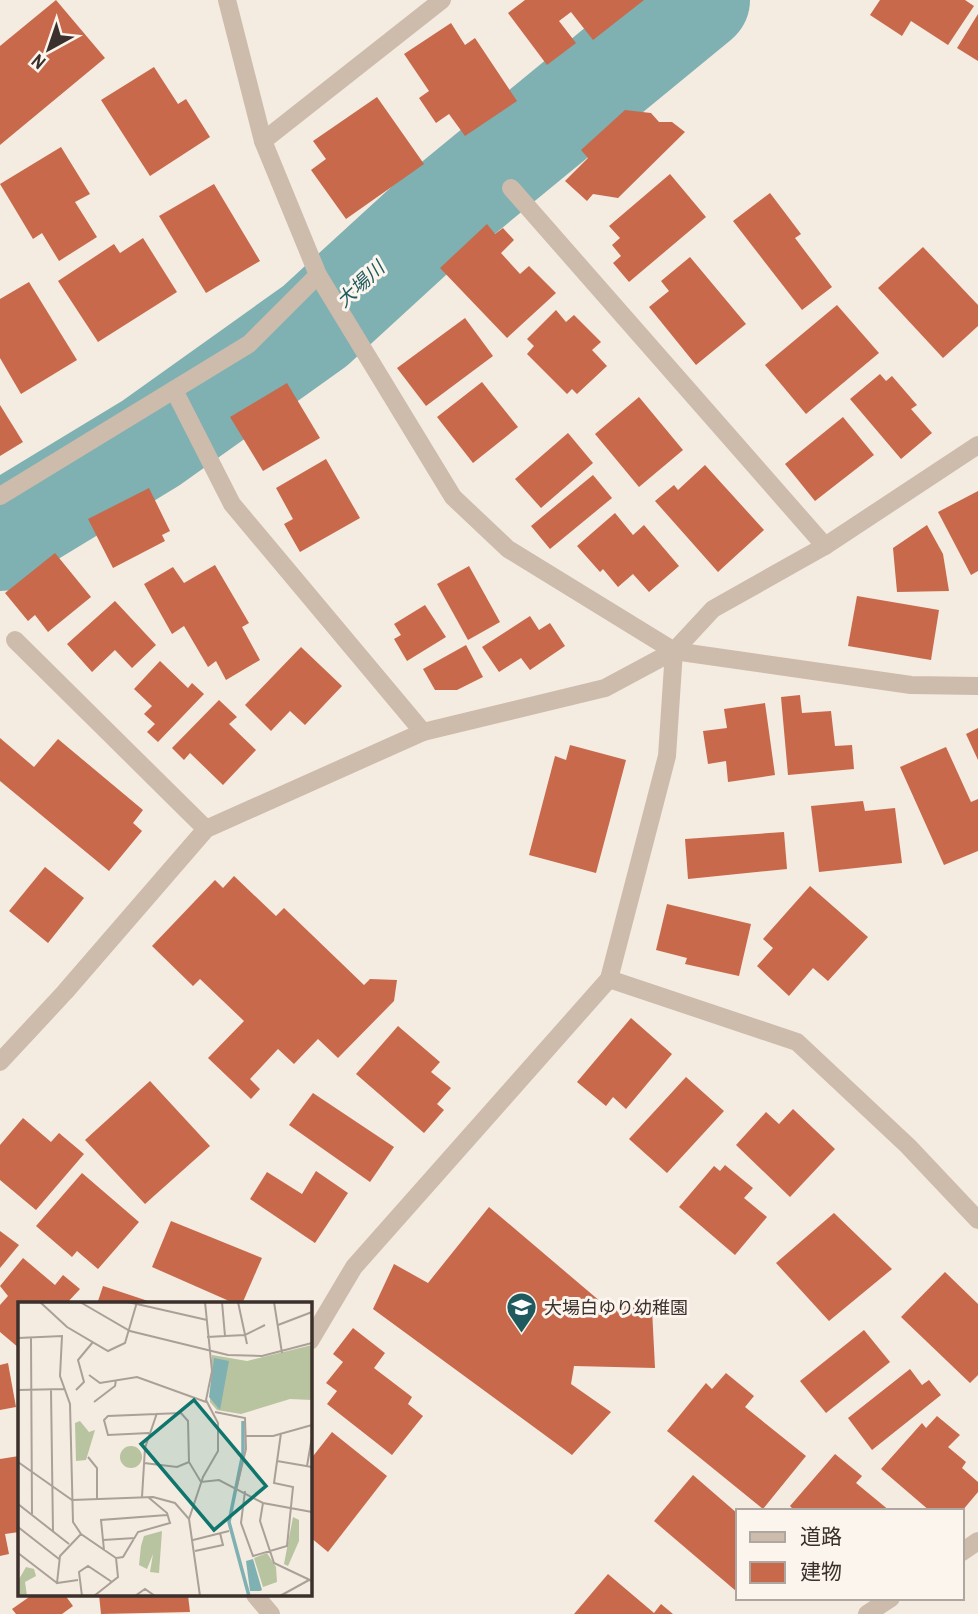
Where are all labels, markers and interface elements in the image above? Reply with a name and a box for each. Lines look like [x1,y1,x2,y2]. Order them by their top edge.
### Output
north arrow [14,14,84,84]
text: N [25,48,51,76]
water label: 大場川 [330,254,391,313]
school or university icon: 大場白ゆり幼稚園 [504,1290,538,1334]
place label: 大場白ゆり幼稚園 [544,1295,688,1320]
inset map [18,1302,312,1596]
legend [736,1509,964,1600]
text: 道路 [800,1522,842,1551]
text: 建物 [800,1557,842,1586]

